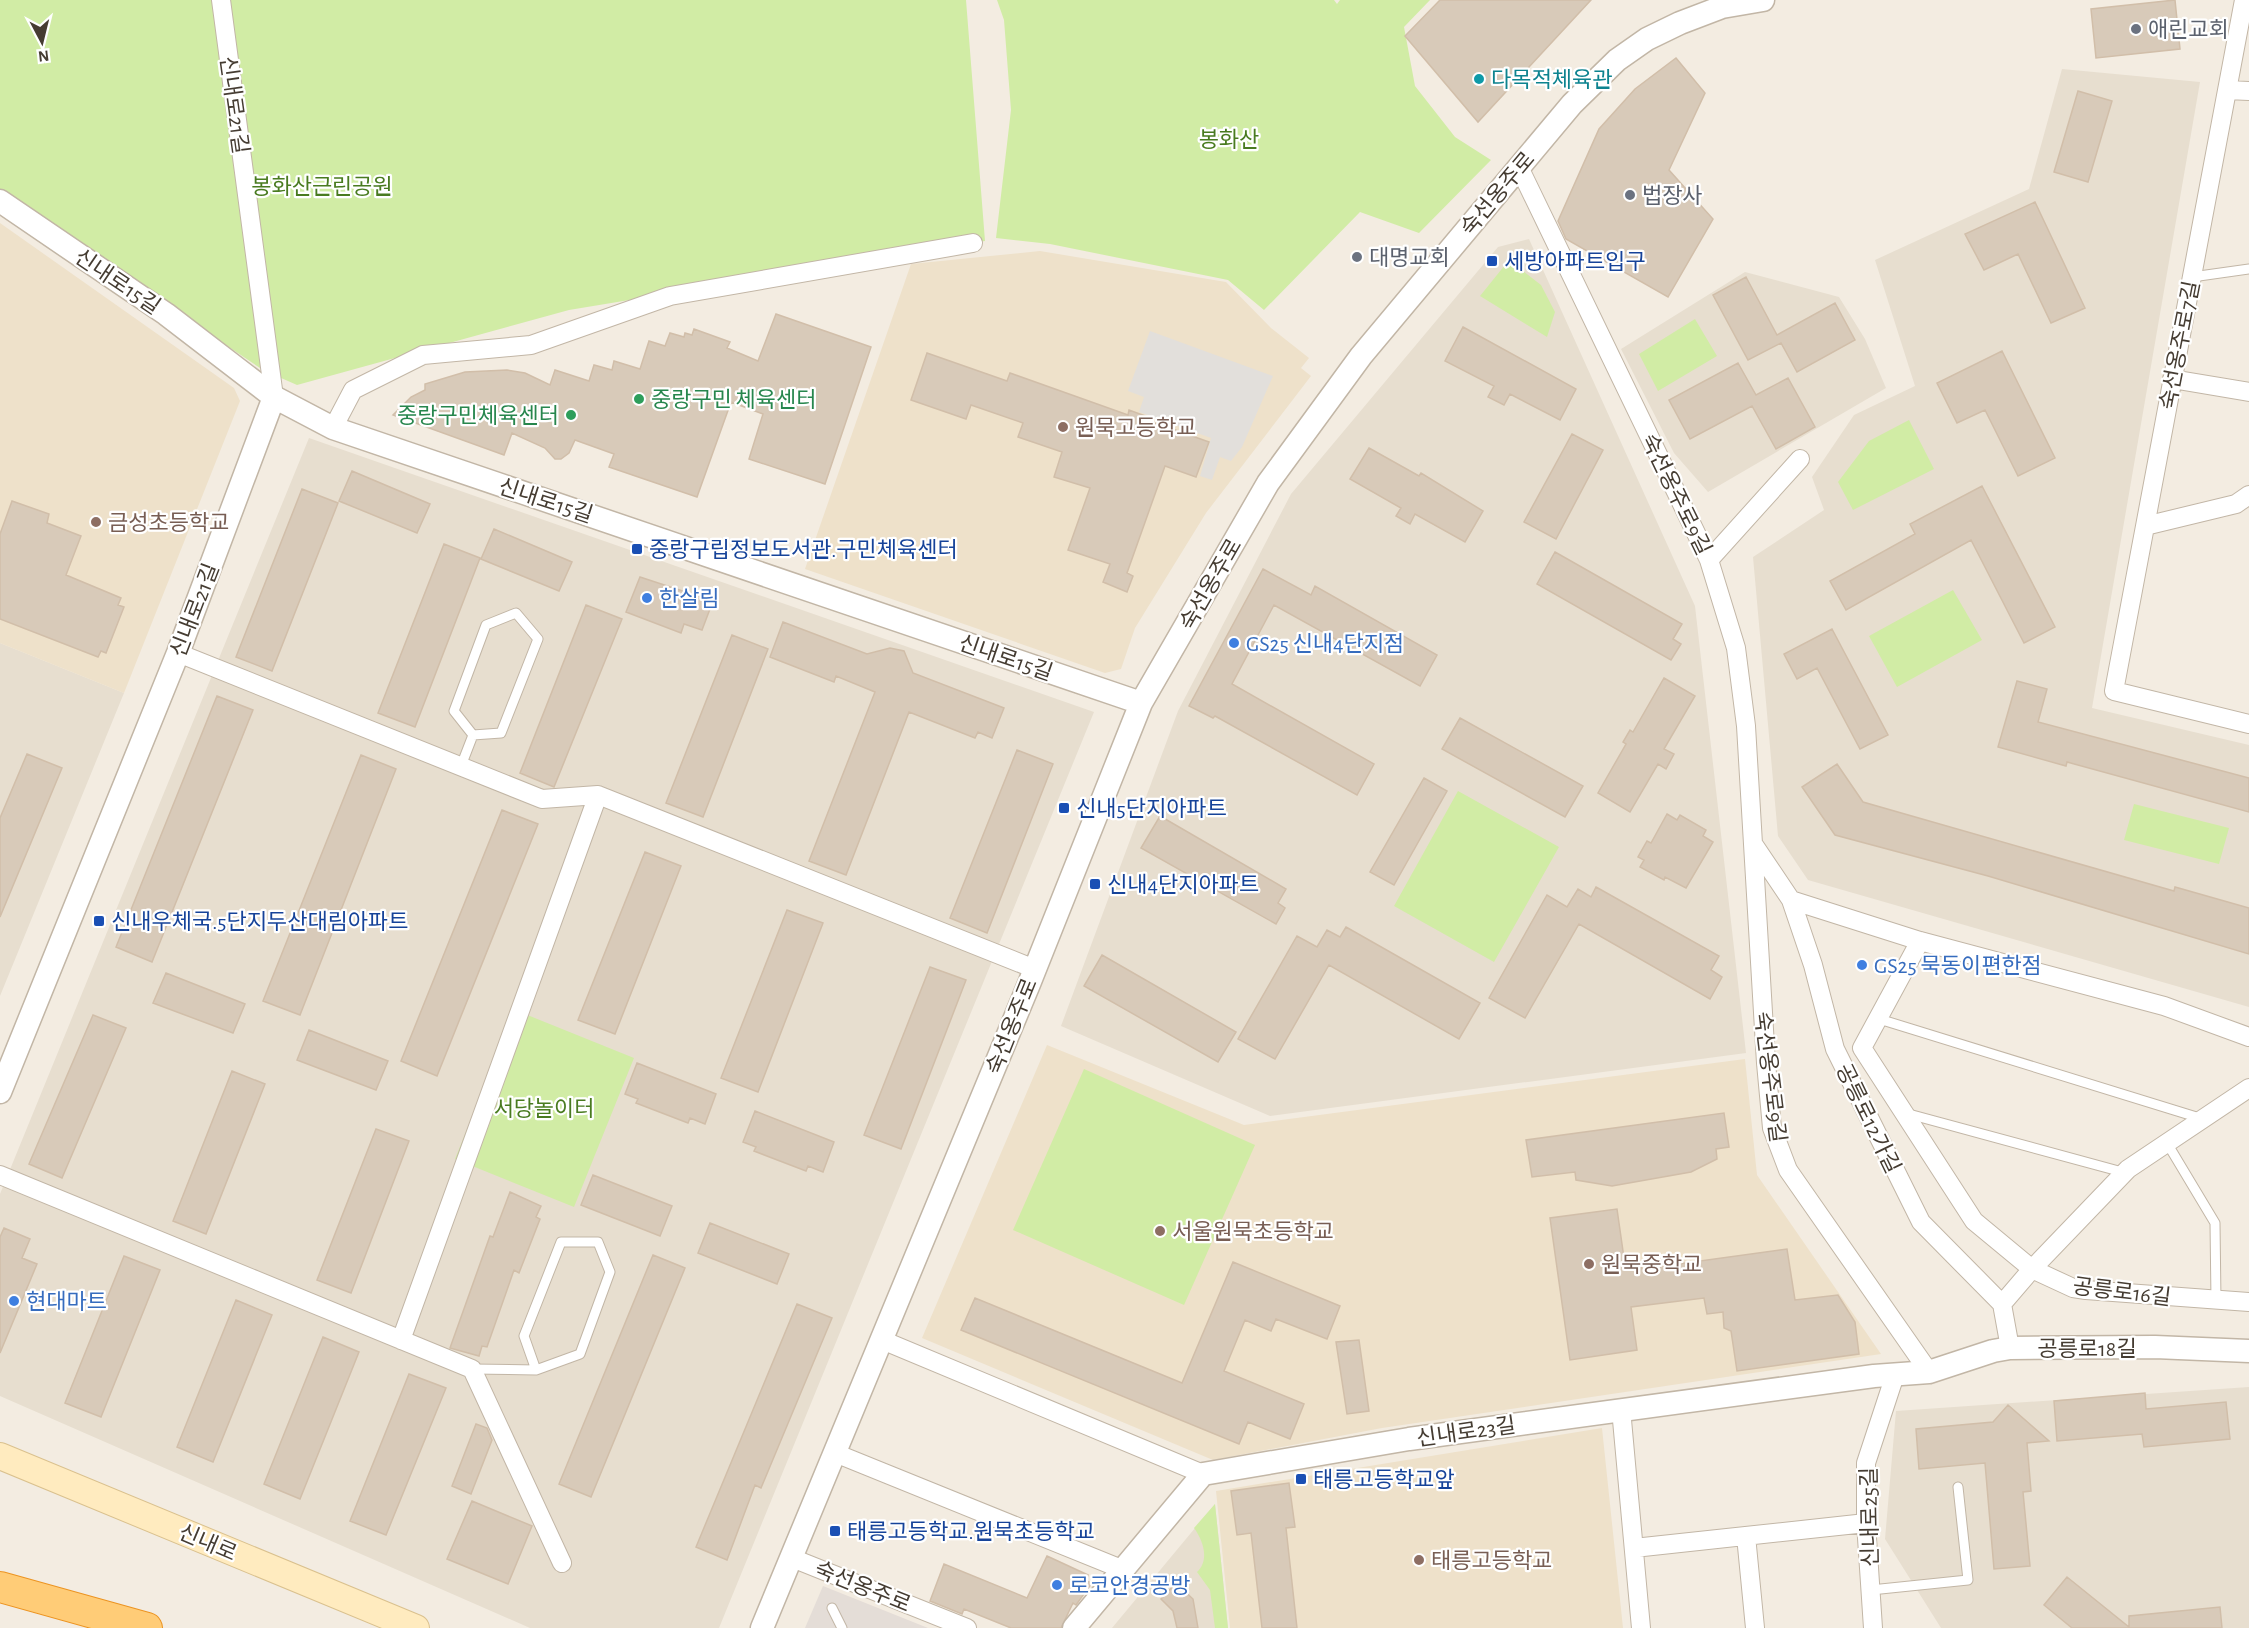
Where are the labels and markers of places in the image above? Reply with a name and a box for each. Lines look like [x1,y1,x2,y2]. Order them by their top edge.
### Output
place label: 애린교회 [2148,18,2229,41]
marker: 애린교회 [2129,22,2143,36]
place label: 다목적체육관 [1491,68,1612,91]
marker: 다목적체육관 [1472,72,1486,86]
place label: 법장사 [1642,184,1703,207]
marker: 법장사 [1623,188,1637,202]
place label: 대명교회 [1369,246,1450,269]
marker: 대명교회 [1350,250,1364,264]
place label: 세방아파트입구 [1504,250,1646,273]
marker: 세방아파트입구 [1485,254,1499,268]
place label: 중랑구민 체육센터 [651,388,817,411]
marker: 중랑구민 체육센터 [632,392,646,406]
place label: 중랑구민체육센터 [397,404,559,427]
marker: 중랑구민체육센터 [564,408,578,422]
place label: 원묵고등학교 [1075,416,1196,439]
marker: 원묵고등학교 [1056,420,1070,434]
place label: 금성초등학교 [108,511,229,534]
marker: 금성초등학교 [89,515,103,529]
place label: 중랑구립정보도서관.구민체육센터 [649,538,958,561]
marker: 중랑구립정보도서관.구민체육센터 [630,542,644,556]
place label: 한살림 [659,587,720,610]
marker: 한살림 [640,591,654,605]
place label: GS25 신내4단지점 [1246,632,1404,655]
marker: GS25 신내4단지점 [1227,636,1241,650]
place label: 신내5단지아파트 [1076,797,1227,820]
marker: 신내5단지아파트 [1057,801,1071,815]
place label: 신내4단지아파트 [1107,873,1259,896]
marker: 신내4단지아파트 [1088,877,1102,891]
place label: 신내우체국.5단지두산대림아파트 [111,910,409,933]
marker: 신내우체국.5단지두산대림아파트 [92,914,106,928]
place label: GS25 묵동이편한점 [1874,954,2042,977]
marker: GS25 묵동이편한점 [1855,958,1869,972]
place label: 서울원묵초등학교 [1172,1220,1334,1243]
marker: 서울원묵초등학교 [1153,1224,1167,1238]
place label: 원묵중학교 [1601,1253,1702,1276]
marker: 원묵중학교 [1582,1257,1596,1271]
place label: 현대마트 [26,1290,107,1313]
marker: 현대마트 [7,1294,21,1308]
place label: 태릉고등학교앞 [1313,1468,1455,1491]
marker: 태릉고등학교앞 [1294,1472,1308,1486]
place label: 태릉고등학교.원묵초등학교 [847,1520,1095,1543]
marker: 태릉고등학교.원묵초등학교 [828,1524,842,1538]
place label: 태릉고등학교 [1431,1549,1552,1572]
marker: 태릉고등학교 [1412,1553,1426,1567]
place label: 로코안경공방 [1069,1574,1190,1597]
marker: 로코안경공방 [1050,1578,1064,1592]

